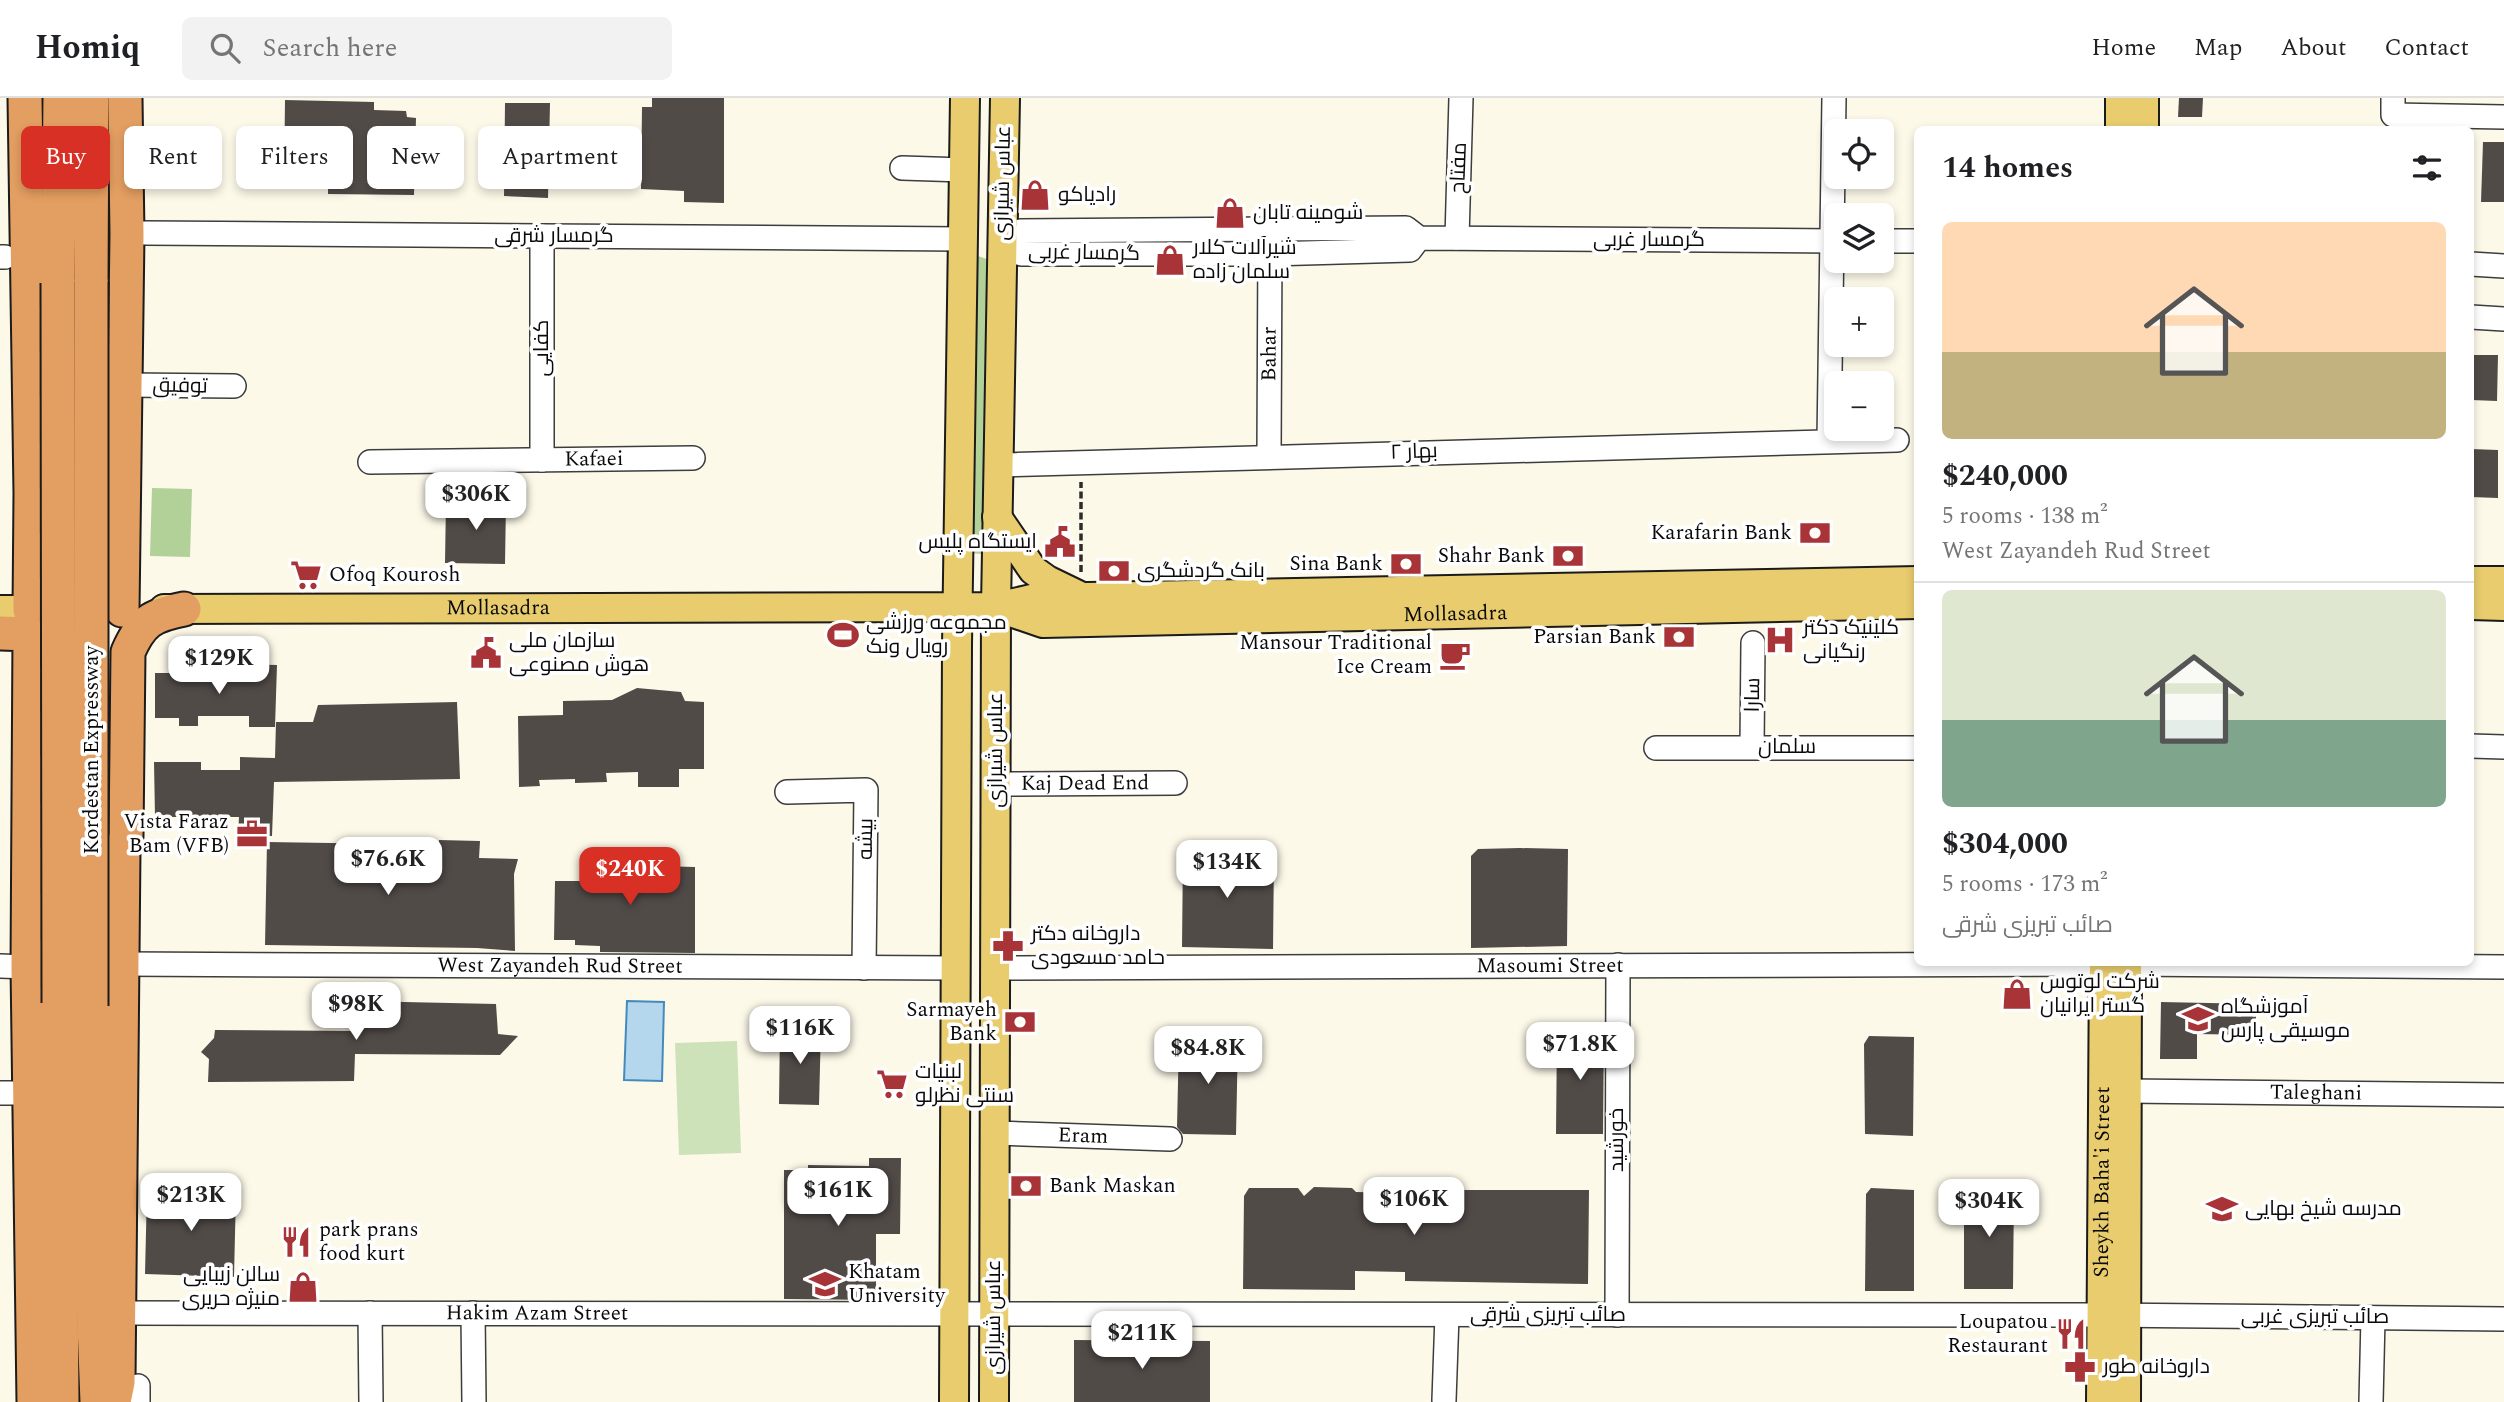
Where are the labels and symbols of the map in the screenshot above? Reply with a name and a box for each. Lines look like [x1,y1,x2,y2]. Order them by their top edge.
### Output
street label: عباس شیرازی [986,125,1020,241]
street label: مفتاح [1442,142,1476,194]
shop icon: رادیاکو [1018,178,1052,212]
place label: رادیاکو [1058,179,1116,211]
shop icon: شومینه تابان [1213,196,1247,230]
place label: شومینه تابان [1253,197,1363,229]
street label: گرمسار شرقی [494,220,614,252]
street label: گرمسار غربی [1593,224,1705,256]
place label: شیرآلات کلار سلمان زاده [1192,232,1297,288]
street label: گرمسار غربی [1028,236,1140,270]
shop icon: شیرآلات کلار سلمان زاده [1153,243,1187,277]
street label: کفایی [526,320,558,376]
street label: Bahar [1253,327,1286,381]
street label: توفیق [152,370,208,402]
street label: بهار ۲ [1390,435,1438,469]
street label: Kafaei [564,443,624,476]
pin: $306K [427,472,525,532]
bank icon: Karafarin Bank [1798,516,1832,550]
place label: Karafarin Bank [1651,517,1792,549]
public building icon: ایستگاه پلیس [1043,525,1077,559]
place label: ایستگاه پلیس [919,526,1037,558]
bank icon: Shahr Bank [1551,539,1585,573]
place label: Shahr Bank [1438,540,1545,572]
bank icon: Sina Bank [1389,547,1423,581]
place label: Sina Bank [1290,548,1383,580]
bank icon: بانک گردشگری [1097,554,1131,588]
place label: بانک گردشگری [1137,555,1265,587]
supermarket icon: Ofoq Kourosh [289,558,323,592]
place label: Ofoq Kourosh [329,559,461,591]
street label: Mollasadra [446,592,551,624]
street label: Mollasadra [1403,597,1508,631]
place label: مجموعه ورزشی رویال ونک [866,607,1007,663]
place label: کلینیک دکتر رنگیانی [1802,612,1899,668]
sports icon: مجموعه ورزشی رویال ونک [826,618,860,652]
bank icon: Parsian Bank [1662,620,1696,654]
place label: Parsian Bank [1533,621,1656,653]
hospital icon: کلینیک دکتر رنگیانی [1763,623,1797,657]
place label: سازمان ملی هوش مصنوعی [509,625,649,681]
place label: Mansour Traditional Ice Cream [1239,627,1432,683]
pin: $129K [170,636,268,696]
public building icon: سازمان ملی هوش مصنوعی [469,636,503,670]
cafe icon: Mansour Traditional Ice Cream [1438,638,1472,672]
street label: Kordestan Expressway [76,645,108,854]
street label: سارا [1737,677,1769,713]
street label: عباس شیرازی [980,692,1012,808]
street label: سلمان [1758,731,1816,763]
street label: Kaj Dead End [1021,767,1149,800]
place label: Vista Faraz Bam (VFB) [124,806,229,862]
office icon: Vista Faraz Bam (VFB) [235,817,269,851]
street label: بیشه [850,818,882,860]
pin: $76.6K [331,838,445,897]
pin: $134K [1178,840,1276,900]
pin: $240K [581,848,679,907]
place label: داروخانه دکتر حامد مسعودی [1030,918,1165,974]
pharmacy icon: داروخانه دکتر حامد مسعودی [991,929,1025,963]
street label: West Zayandeh Rud Street [437,950,683,983]
street label: Masoumi Street [1476,950,1624,982]
place label: شرکت لوتوس گستر ایرانیان [2040,966,2160,1022]
shop icon: شرکت لوتوس گستر ایرانیان [2000,977,2034,1011]
pin: $98K [315,982,397,1042]
place label: آموزشگاه موسیقی پارس [2221,991,2350,1047]
place label: Sarmayeh Bank [906,994,997,1050]
school or university icon: آموزشگاه موسیقی پارس [2181,1002,2215,1036]
bank icon: Sarmayeh Bank [1003,1005,1037,1039]
pin: $116K [751,1006,849,1066]
pin: $71.8K [1523,1023,1637,1082]
pin: $84.8K [1151,1026,1265,1086]
place label: لبنیات سنتی نظرلو [915,1056,1014,1112]
supermarket icon: لبنیات سنتی نظرلو [875,1067,909,1101]
street label: Taleghani [2270,1077,2362,1109]
street label: Sheykh Baha'i Street [2086,1086,2119,1278]
street label: خورشید [1601,1108,1633,1172]
street label: Eram [1057,1119,1109,1153]
pin: $161K [789,1168,887,1228]
bank icon: Bank Maskan [1009,1169,1043,1203]
place label: Bank Maskan [1049,1170,1176,1202]
pin: $213K [142,1174,240,1233]
pin: $106K [1365,1178,1463,1237]
pin: $304K [1940,1180,2038,1239]
school or university icon: مدرسه شیخ بهایی [2205,1192,2239,1226]
place label: مدرسه شیخ بهایی [2245,1193,2402,1225]
place label: park prans food kurt [319,1214,419,1270]
restaurant icon: park prans food kurt [279,1225,313,1259]
place label: Khatam University [848,1256,946,1312]
place label: سالن زیبایی منیژه حریری [182,1259,280,1315]
street label: عباس شیرازی [978,1259,1010,1375]
school or university icon: Khatam University [808,1267,842,1301]
shop icon: سالن زیبایی منیژه حریری [286,1270,320,1304]
street label: Hakim Azam Street [446,1297,628,1330]
street label: صائب تبریزی شرقی [1470,1299,1626,1331]
street label: صائب تبریزی غربی [2241,1301,2389,1333]
place label: Loupatou Restaurant [1947,1306,2048,1362]
pin: $211K [1093,1312,1191,1371]
restaurant icon: Loupatou Restaurant [2054,1317,2088,1351]
pharmacy icon: داروخانه طور [2063,1350,2097,1384]
place label: داروخانه طور [2102,1351,2210,1383]

